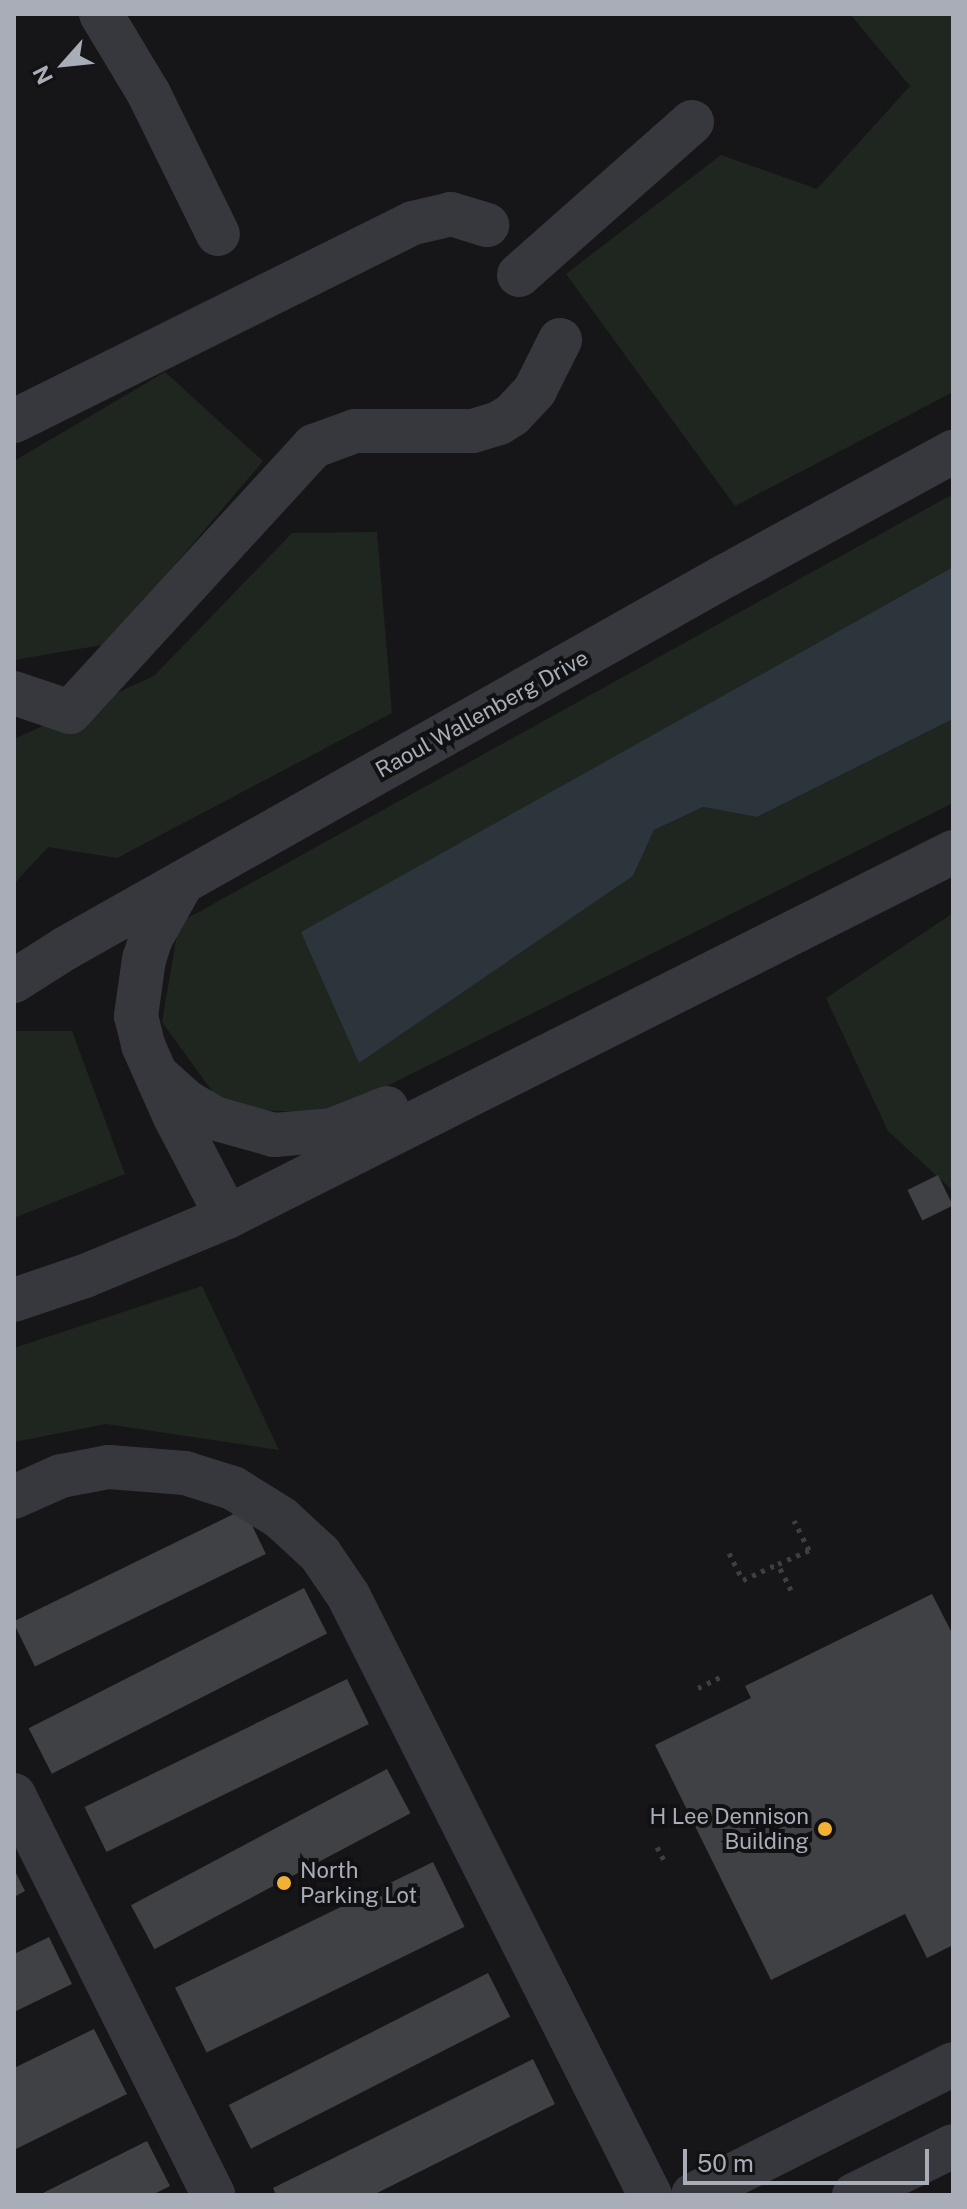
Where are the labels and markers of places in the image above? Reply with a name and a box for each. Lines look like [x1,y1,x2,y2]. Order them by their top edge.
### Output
place label: H Lee Dennison Building [649,1803,809,1854]
marker: H Lee Dennison Building [816,1820,834,1838]
place label: North Parking Lot [300,1857,417,1908]
marker: North Parking Lot [275,1874,293,1892]

